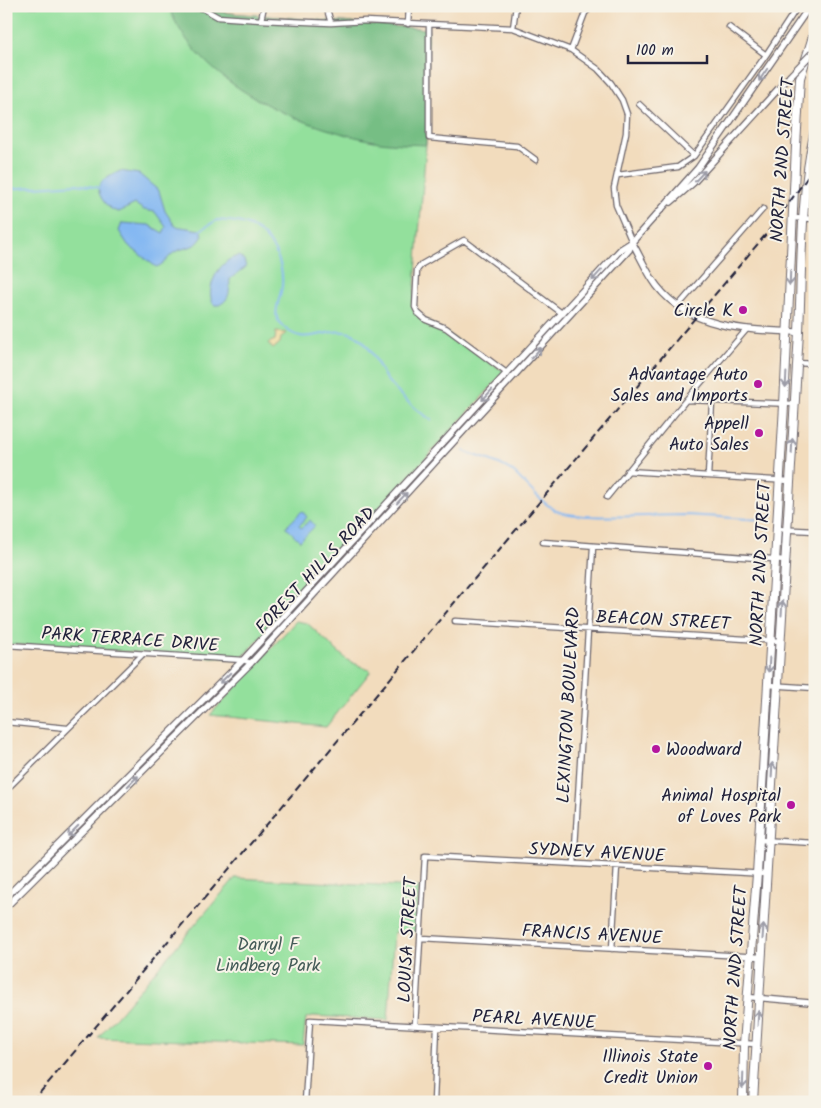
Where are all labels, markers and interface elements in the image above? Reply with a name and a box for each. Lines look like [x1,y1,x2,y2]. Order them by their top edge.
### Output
scale bar [628,32,707,64]
text: 100 m [636,39,674,63]
one-way arrow [758,68,768,82]
street label: NORTH 2ND STREET [763,76,804,243]
one-way arrow [694,169,706,182]
one-way arrow [591,269,602,282]
one-way arrow [786,269,795,285]
place label: Circle K [674,297,733,326]
marker: Circle K [737,304,749,316]
one-way arrow [530,347,542,360]
place label: Advantage Auto Sales and Imports [611,361,748,411]
one-way arrow [781,372,790,388]
marker: Advantage Auto Sales and Imports [752,378,764,390]
one-way arrow [481,389,493,402]
place label: Appell Auto Sales [669,410,750,460]
marker: Appell Auto Sales [753,427,765,439]
one-way arrow [788,438,797,454]
street label: NORTH 2ND STREET [743,480,780,647]
one-way arrow [396,492,408,505]
street label: FOREST HILLS ROAD [249,500,384,642]
one-way arrow [778,600,787,616]
street label: BEACON STREET [595,603,732,640]
street label: LEXINGTON BOULEVARD [550,606,589,804]
street label: PARK TERRACE DRIVE [40,620,220,661]
one-way arrow [764,656,774,673]
one-way arrow [219,672,231,685]
place label: Woodward [666,736,742,765]
marker: Woodward [650,743,662,755]
one-way arrow [768,762,777,778]
one-way arrow [127,775,139,787]
place label: Animal Hospital of Loves Park [661,782,782,832]
marker: Animal Hospital of Loves Park [785,799,797,811]
one-way arrow [67,824,79,837]
street label: SYDNEY AVENUE [528,835,666,872]
street label: LOUISA STREET [391,875,426,1003]
street label: NORTH 2ND STREET [716,884,757,1051]
street label: FRANCIS AVENUE [521,917,663,954]
one-way arrow [758,924,767,940]
park label: Darryl F Lindberg Park [216,931,321,981]
street label: PEARL AVENUE [472,1003,597,1038]
one-way arrow [754,1010,763,1026]
place label: Illinois State Credit Union [602,1043,698,1093]
marker: Illinois State Credit Union [702,1060,714,1072]
one-way arrow [738,1072,748,1089]

